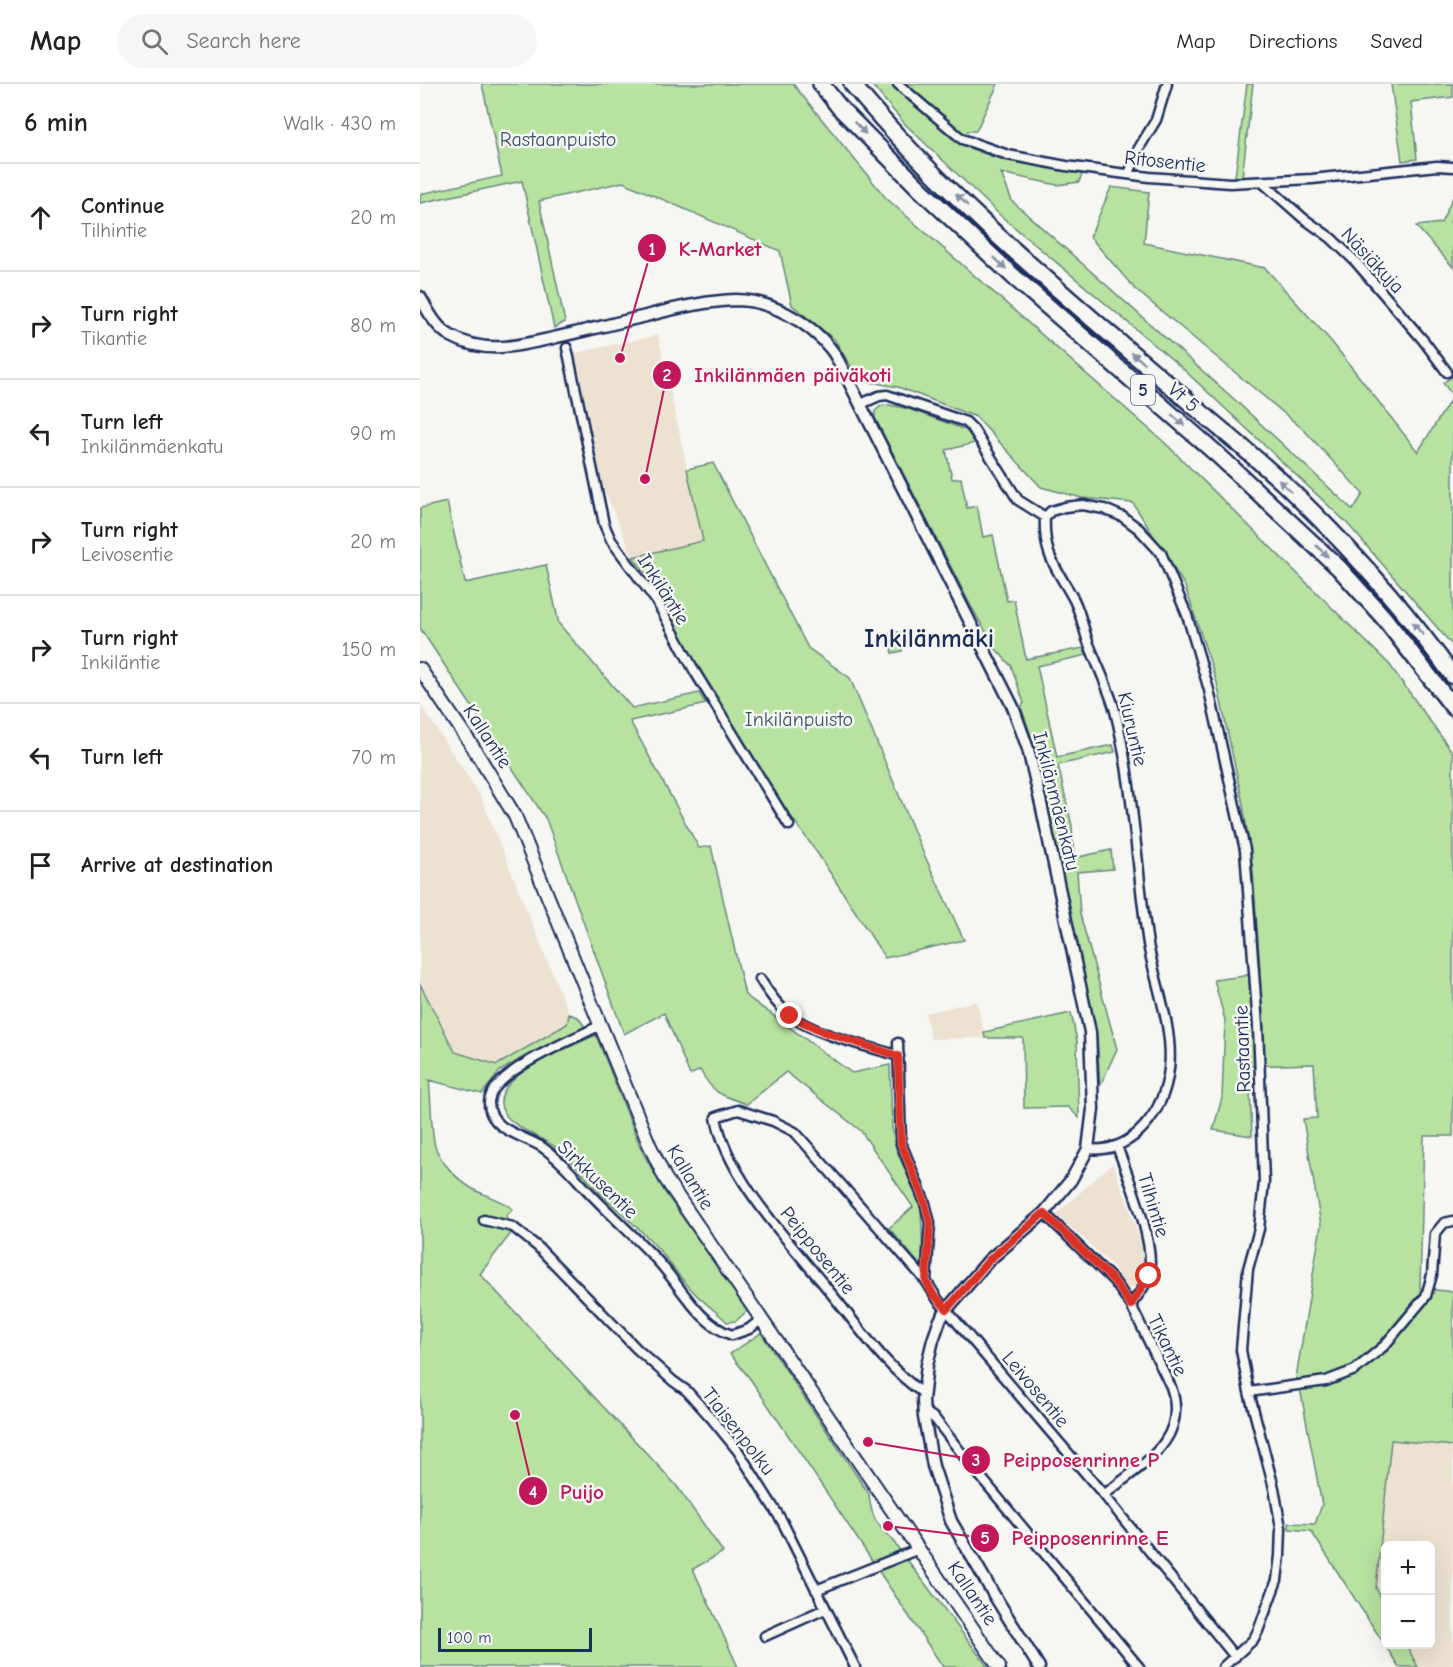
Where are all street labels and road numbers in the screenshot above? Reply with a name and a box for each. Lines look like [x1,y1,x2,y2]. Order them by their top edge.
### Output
street label: Ritosentie [1123,146,1207,177]
street label: Näsiäkuja [1336,223,1409,298]
road number: 5 [1131,375,1155,405]
street label: Vt 5 [1163,378,1204,417]
street label: Inkiläntie [633,550,694,629]
street label: Kiuruntie [1113,690,1152,768]
street label: Kallantie [458,700,517,773]
street label: Inkilänmäenkatu [1028,729,1085,873]
street label: Rastaantie [1229,1005,1256,1093]
street label: Sirkkusentie [553,1135,643,1223]
street label: Kallantie [662,1140,719,1214]
street label: Tilhintie [1133,1170,1174,1240]
street label: Peipposentie [775,1202,860,1299]
street label: Tikantie [1143,1311,1192,1380]
street label: Leivosentie [997,1347,1074,1432]
street label: Tiaisenpolku [697,1383,780,1480]
street label: Kallantie [943,1557,1002,1630]

